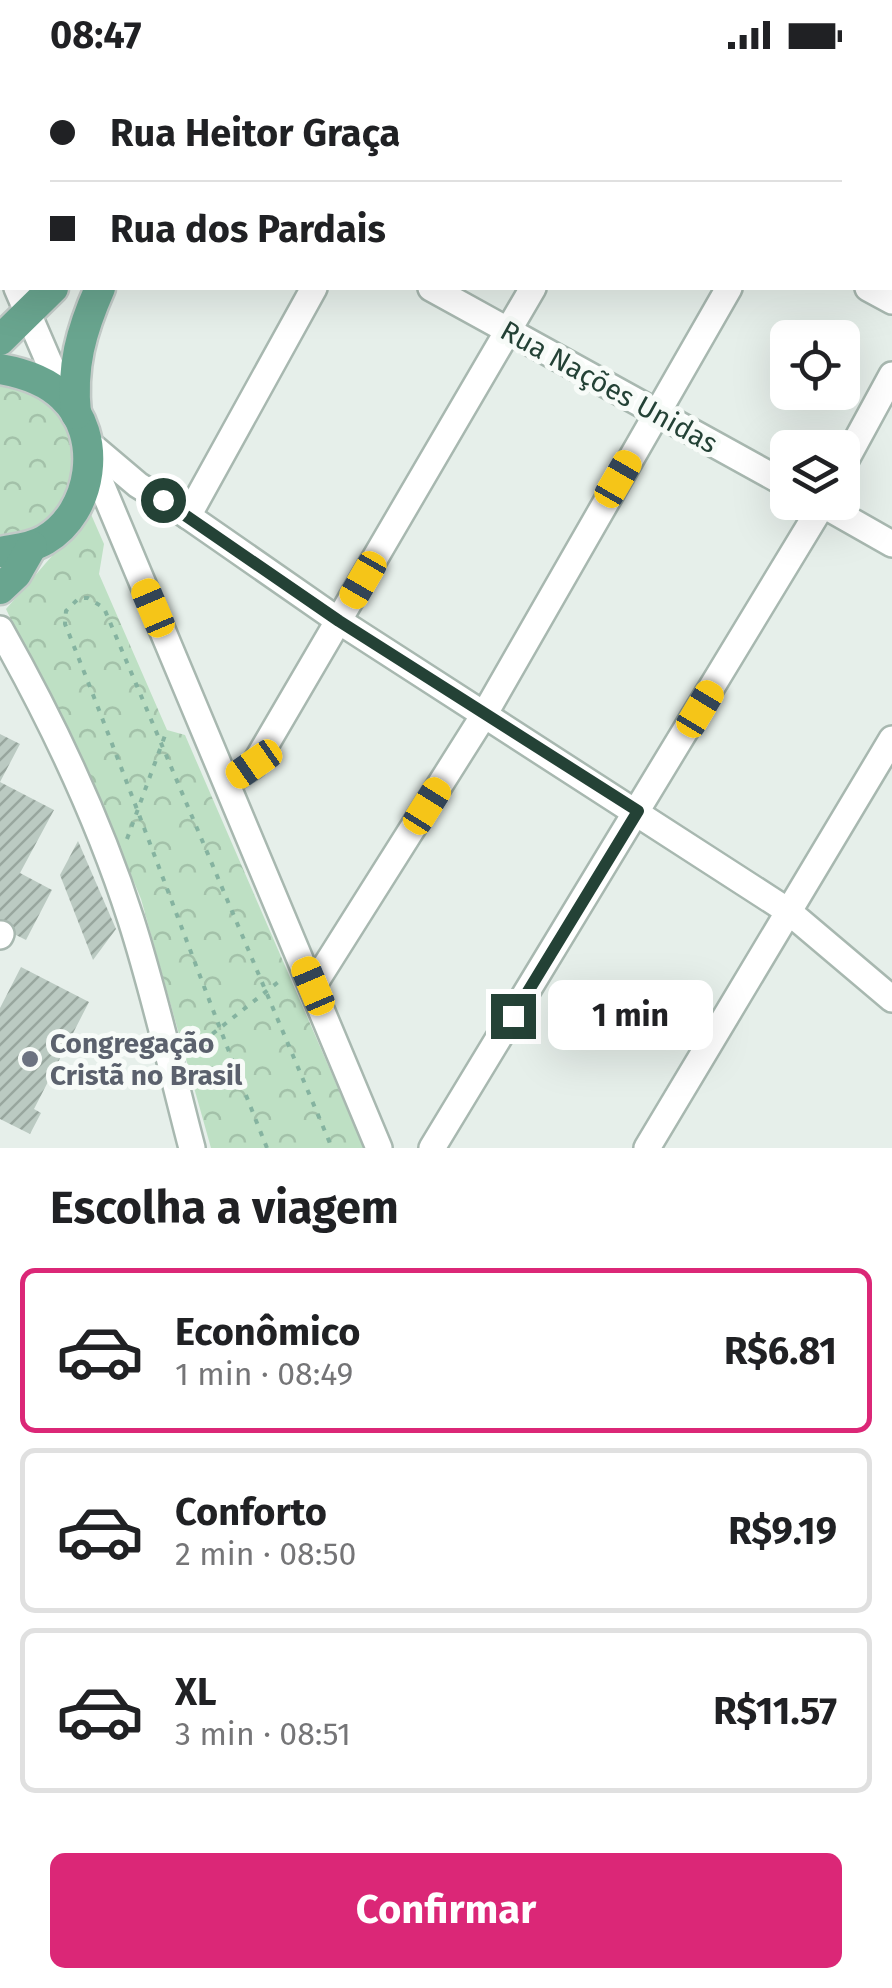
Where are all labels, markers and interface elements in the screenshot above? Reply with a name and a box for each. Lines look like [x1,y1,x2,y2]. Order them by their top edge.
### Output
text: 08:47 [50,12,141,58]
text: Rua Heitor Graça [110,110,400,156]
text: Rua dos Pardais [110,206,386,252]
street label: Rua Nações Unidas [495,314,723,460]
map controls [770,320,860,520]
button: locate [770,320,860,410]
button: layers [770,430,860,520]
car [590,446,646,512]
route start [141,478,186,523]
car [335,547,391,613]
car [127,575,179,641]
car [672,676,728,742]
car [221,735,287,793]
car [398,773,456,839]
car [287,953,339,1019]
callout: 1 min [548,981,713,1051]
route end [491,994,536,1039]
text: 1 min [592,996,669,1034]
place label: Congregação Cristã no Brasil [50,1027,243,1092]
marker: Congregação Cristã no Brasil [19,1048,41,1070]
text: Escolha a viagem [50,1181,399,1235]
icon: car [55,1306,145,1396]
text: Econômico [175,1309,360,1355]
text: R$6.81 [724,1328,837,1374]
text: 1 min · 08:49 [175,1355,353,1393]
icon: car [55,1486,145,1576]
text: Conforto [175,1489,327,1535]
text: R$9.19 [728,1508,837,1554]
text: 2 min · 08:50 [175,1535,356,1573]
icon: car [55,1666,145,1756]
text: XL [175,1669,217,1715]
text: R$11.57 [713,1688,837,1734]
text: 3 min · 08:51 [175,1715,351,1753]
button: Confirmar [50,1853,842,1968]

